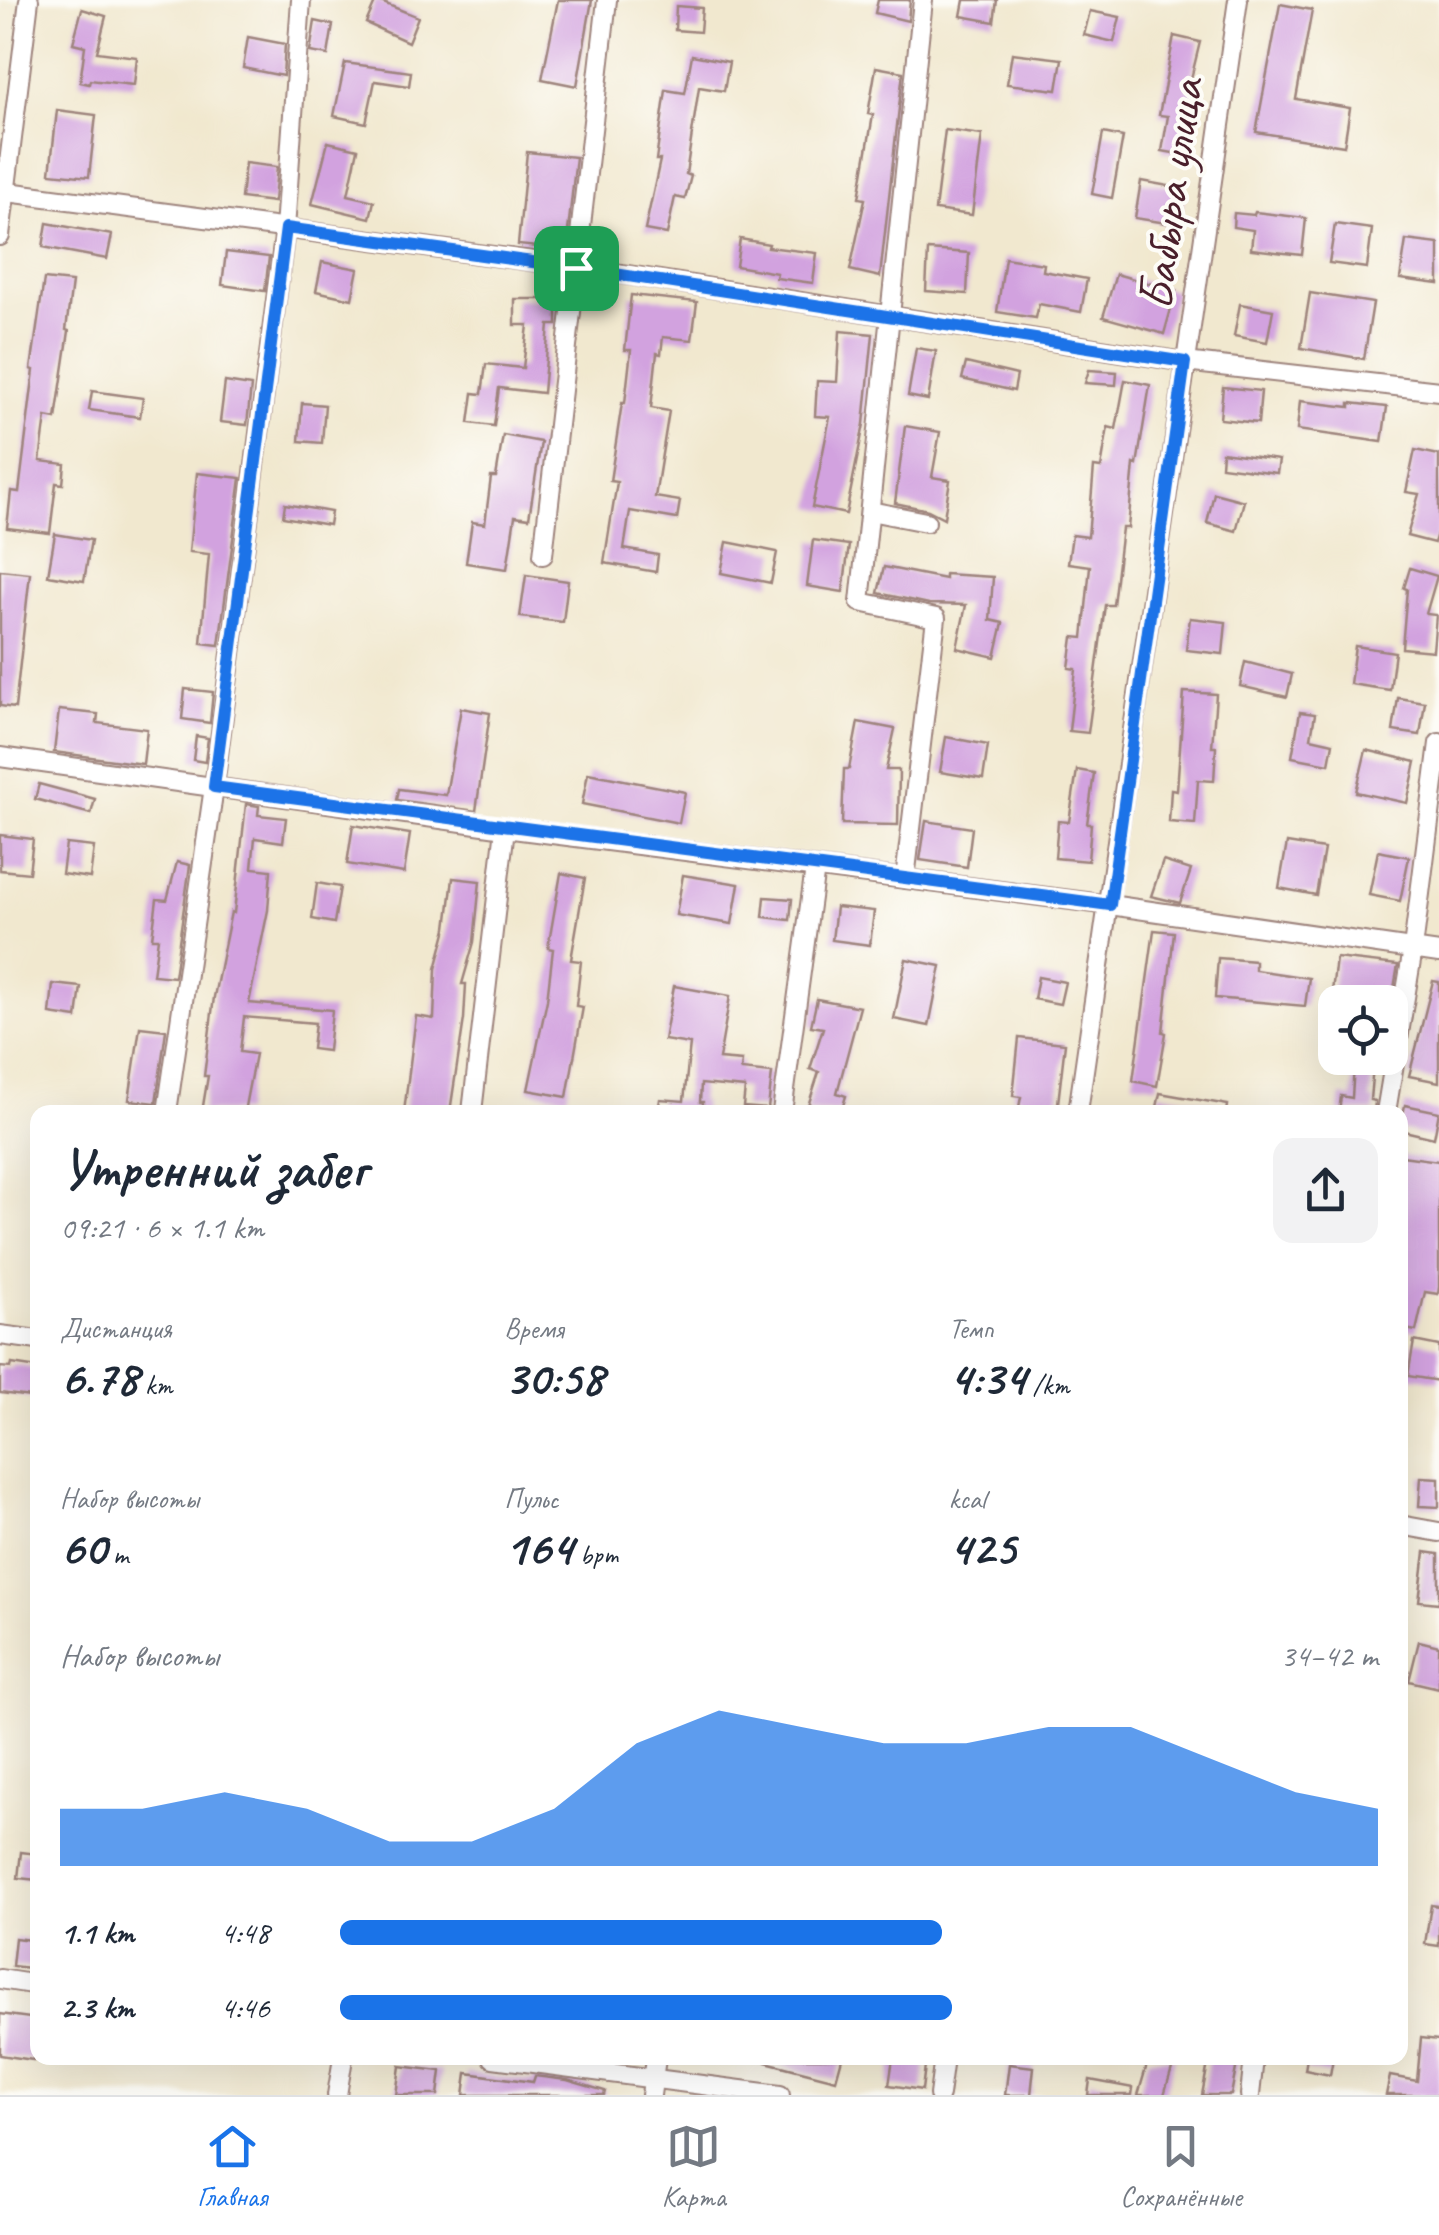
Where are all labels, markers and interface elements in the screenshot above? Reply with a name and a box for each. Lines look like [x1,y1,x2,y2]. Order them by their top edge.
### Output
street label: Бабыра улица [1123,72,1218,313]
pin [534,226,619,311]
icon: arrive [549,241,604,296]
map controls [1318,985,1408,1075]
button: locate [1318,985,1408,1075]
text: Утренний забег [60,1134,367,1204]
button: share [1273,1138,1378,1243]
text: 09:21 · 6 × 1.1 km [60,1207,264,1248]
text: Дистанция [60,1311,172,1346]
text: Время [504,1311,563,1346]
text: Темп [949,1311,994,1346]
text: 6.78 [60,1346,138,1409]
text: 30:58 [504,1346,603,1409]
text: 4:34 [949,1346,1026,1409]
text: km [138,1367,172,1402]
text: /km [1026,1367,1069,1402]
text: Набор высоты [60,1481,199,1516]
text: Пульс [504,1481,558,1516]
text: kcal [949,1481,986,1516]
text: 60 [60,1516,106,1579]
text: 164 [504,1516,573,1579]
text: 425 [949,1516,1015,1579]
text: m [106,1537,129,1572]
text: bpm [573,1537,618,1572]
text: Набор высоты [60,1635,219,1676]
text: 34–42 m [1280,1635,1378,1676]
text: 1.1 km [60,1912,134,1953]
text: 4:48 [220,1912,270,1953]
text: 2.3 km [60,1987,134,2028]
text: 4:46 [220,1987,270,2028]
tab: Главная [197,2119,267,2214]
tab: Карта [662,2119,726,2214]
tab: Сохранённые [1120,2119,1242,2214]

